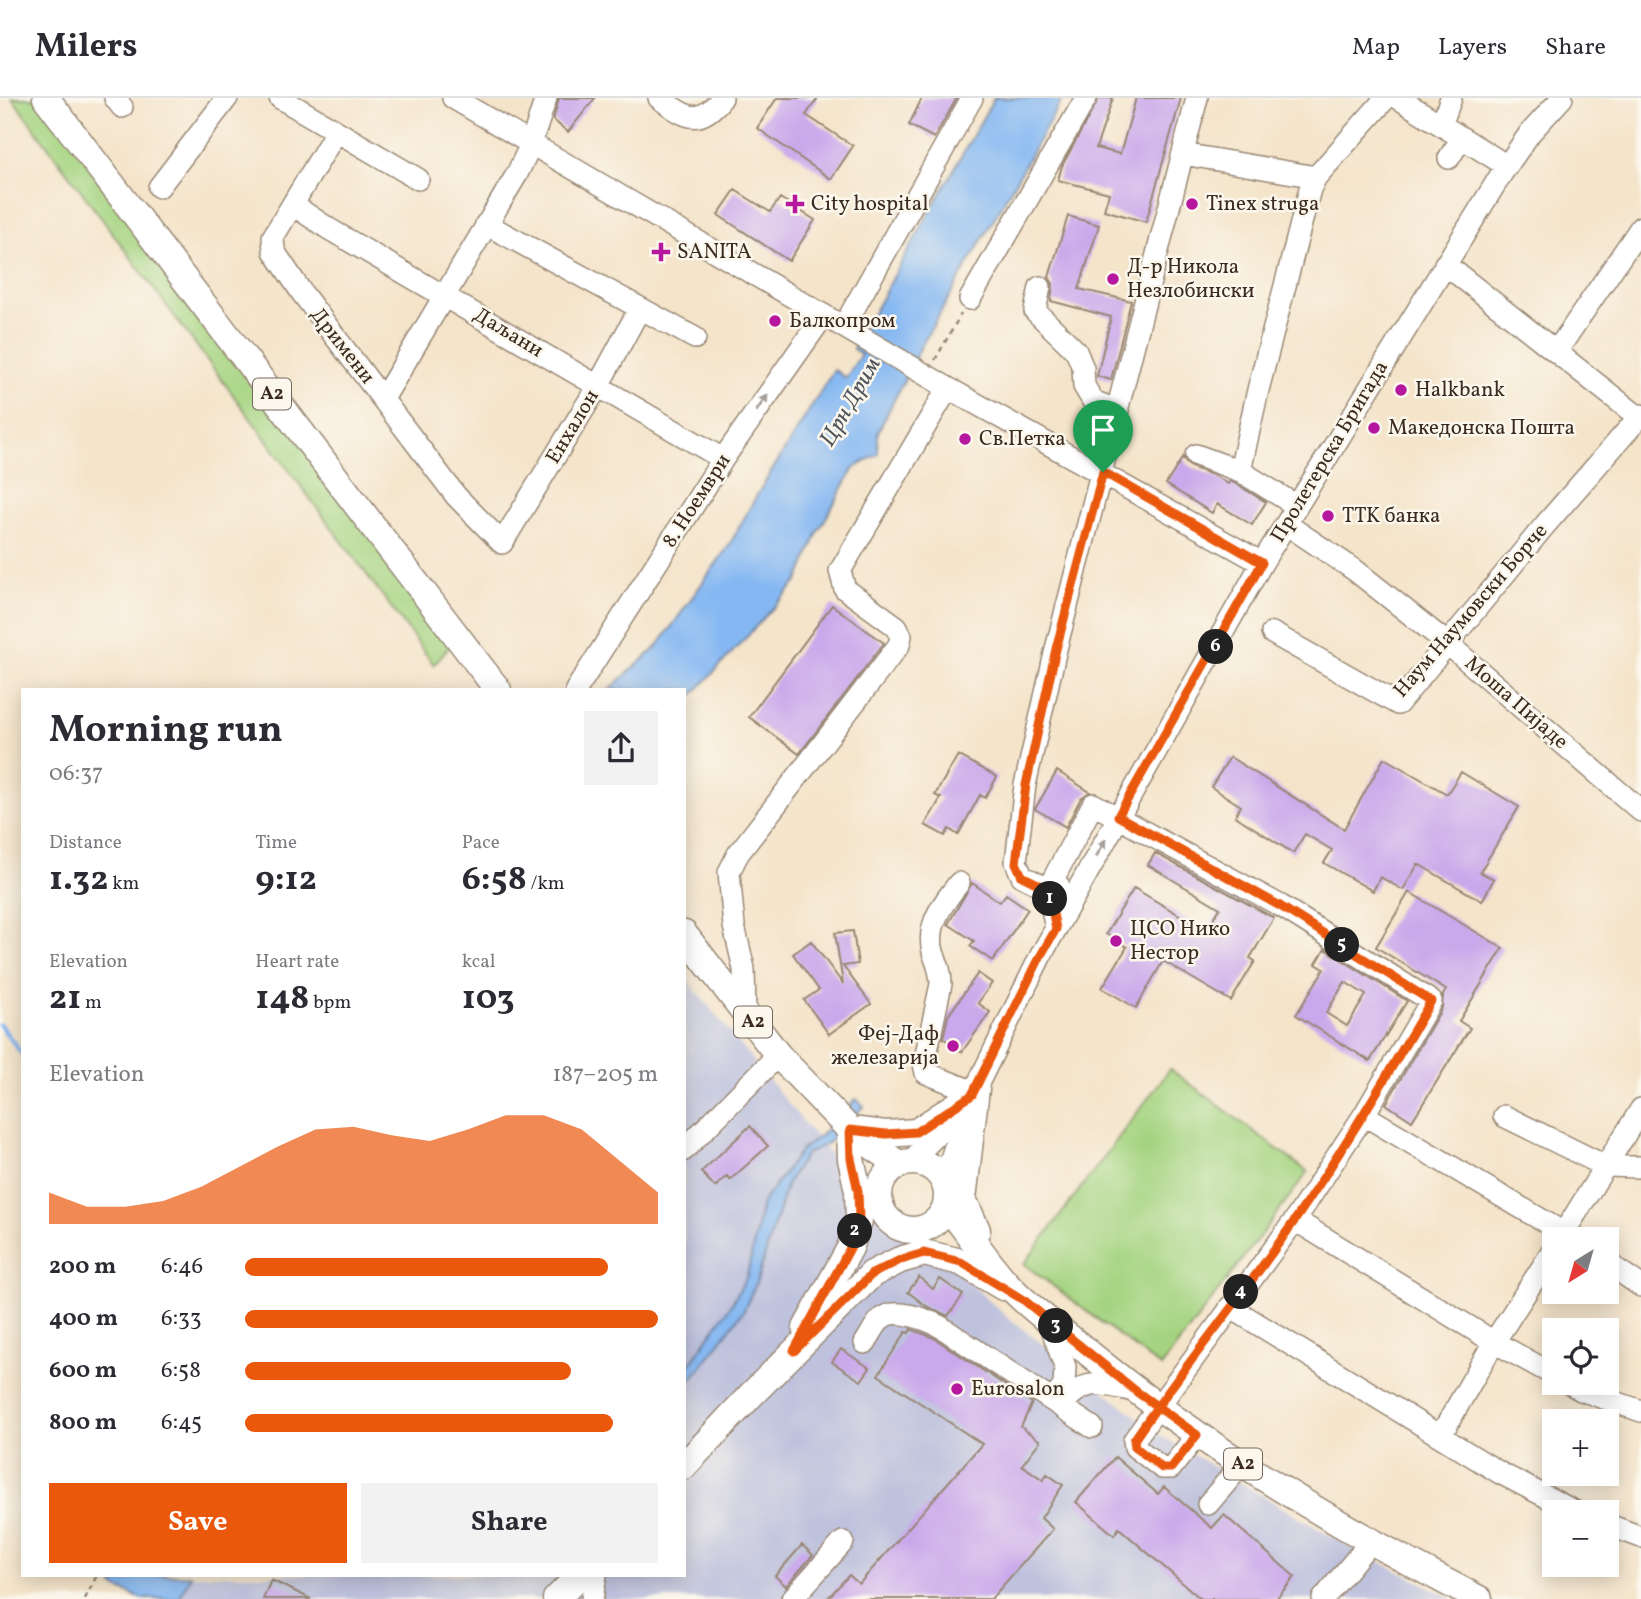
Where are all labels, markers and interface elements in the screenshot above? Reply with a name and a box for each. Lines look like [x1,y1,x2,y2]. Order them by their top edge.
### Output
text: Milers [35,25,138,71]
text: Map [1352,31,1400,65]
text: Layers [1438,31,1507,65]
text: Share [1545,31,1606,65]
place label: City hospital [811,190,928,219]
place label: Tinex struga [1206,190,1319,219]
marker: City hospital [785,194,805,214]
marker: Tinex struga [1184,196,1200,212]
place label: SANITA [677,238,752,267]
marker: SANITA [651,242,671,262]
place label: Д-р Никола Незлобински [1127,253,1255,306]
marker: Д-р Никола Незлобински [1105,271,1121,287]
street label: Даљани [468,301,549,365]
street label: Дримени [303,302,381,391]
place label: Балкопром [789,307,895,336]
marker: Балкопром [767,313,783,329]
water label: Црн Дрим [812,351,890,453]
street label: Пролетерска Бригада [1264,356,1396,548]
place label: Halkbank [1415,376,1505,405]
road number: A2 [253,378,291,410]
marker: Halkbank [1393,382,1409,398]
street label: Енхалон [539,384,607,470]
one-way arrow [755,394,769,412]
pin [1073,400,1133,472]
icon: arrive [1084,411,1122,449]
place label: Македонска Пошта [1388,414,1575,443]
marker: Македонска Пошта [1366,420,1382,436]
place label: Св.Петка [979,425,1066,454]
marker: Св.Петка [957,431,973,447]
street label: 8. Ноември [656,448,738,554]
place label: TTK банка [1342,502,1440,531]
marker: TTK банка [1320,508,1336,524]
street label: Наум Наумовски Борче [1387,518,1555,704]
pin: 6 [1198,630,1234,664]
text: 6 [1210,633,1221,659]
street label: Моша Пијаде [1458,650,1574,756]
text: Morning run [49,705,283,758]
button: share [584,711,658,785]
text: 06:37 [49,758,103,790]
text: Distance [49,830,122,856]
text: Time [255,830,297,856]
text: Pace [462,830,500,856]
one-way arrow [1095,838,1107,857]
text: 1.32 [49,856,108,904]
text: 9:12 [255,856,317,904]
text: 6:58 [462,856,527,904]
text: km [108,871,139,897]
text: /km [527,871,565,897]
pin: 1 [1032,882,1068,916]
text: 1 [1046,885,1053,911]
place label: ЦСО Нико Нестор [1130,915,1230,968]
pin: 5 [1324,928,1360,962]
text: 5 [1337,931,1346,957]
marker: ЦСО Нико Нестор [1108,933,1124,949]
text: Elevation [49,949,128,975]
text: Heart rate [255,949,339,975]
text: kcal [462,949,495,975]
text: 21 [49,975,81,1023]
text: 148 [255,975,309,1023]
text: 103 [462,975,515,1023]
text: m [81,990,102,1016]
text: bpm [309,990,351,1016]
road number: A2 [734,1006,772,1038]
place label: Феј-Даф железарија [831,1020,939,1073]
marker: Феј-Даф железарија [945,1038,961,1054]
text: Elevation [49,1059,145,1091]
text: 187–205 m [552,1059,658,1091]
pin: 2 [838,1214,872,1248]
text: 2 [850,1217,859,1243]
north arrow [1542,1227,1619,1304]
map controls [1542,1227,1619,1577]
text: 200 m [49,1251,116,1283]
text: 6:46 [161,1251,203,1283]
pin: 4 [1224,1274,1258,1310]
text: 4 [1235,1278,1246,1304]
text: 400 m [49,1303,118,1335]
text: 6:33 [161,1303,202,1335]
pin: 3 [1038,1308,1074,1344]
text: 3 [1051,1312,1060,1338]
button: locate [1542,1318,1619,1395]
text: 600 m [49,1355,117,1387]
text: 6:58 [161,1355,201,1387]
place label: Eurosalon [971,1375,1065,1404]
marker: Eurosalon [949,1381,965,1397]
text: 800 m [49,1407,117,1439]
text: 6:45 [161,1407,202,1439]
button: + [1542,1409,1619,1486]
road number: A2 [1224,1448,1262,1480]
button: Save [49,1483,347,1563]
button: Share [361,1483,658,1563]
button: − [1542,1500,1619,1577]

